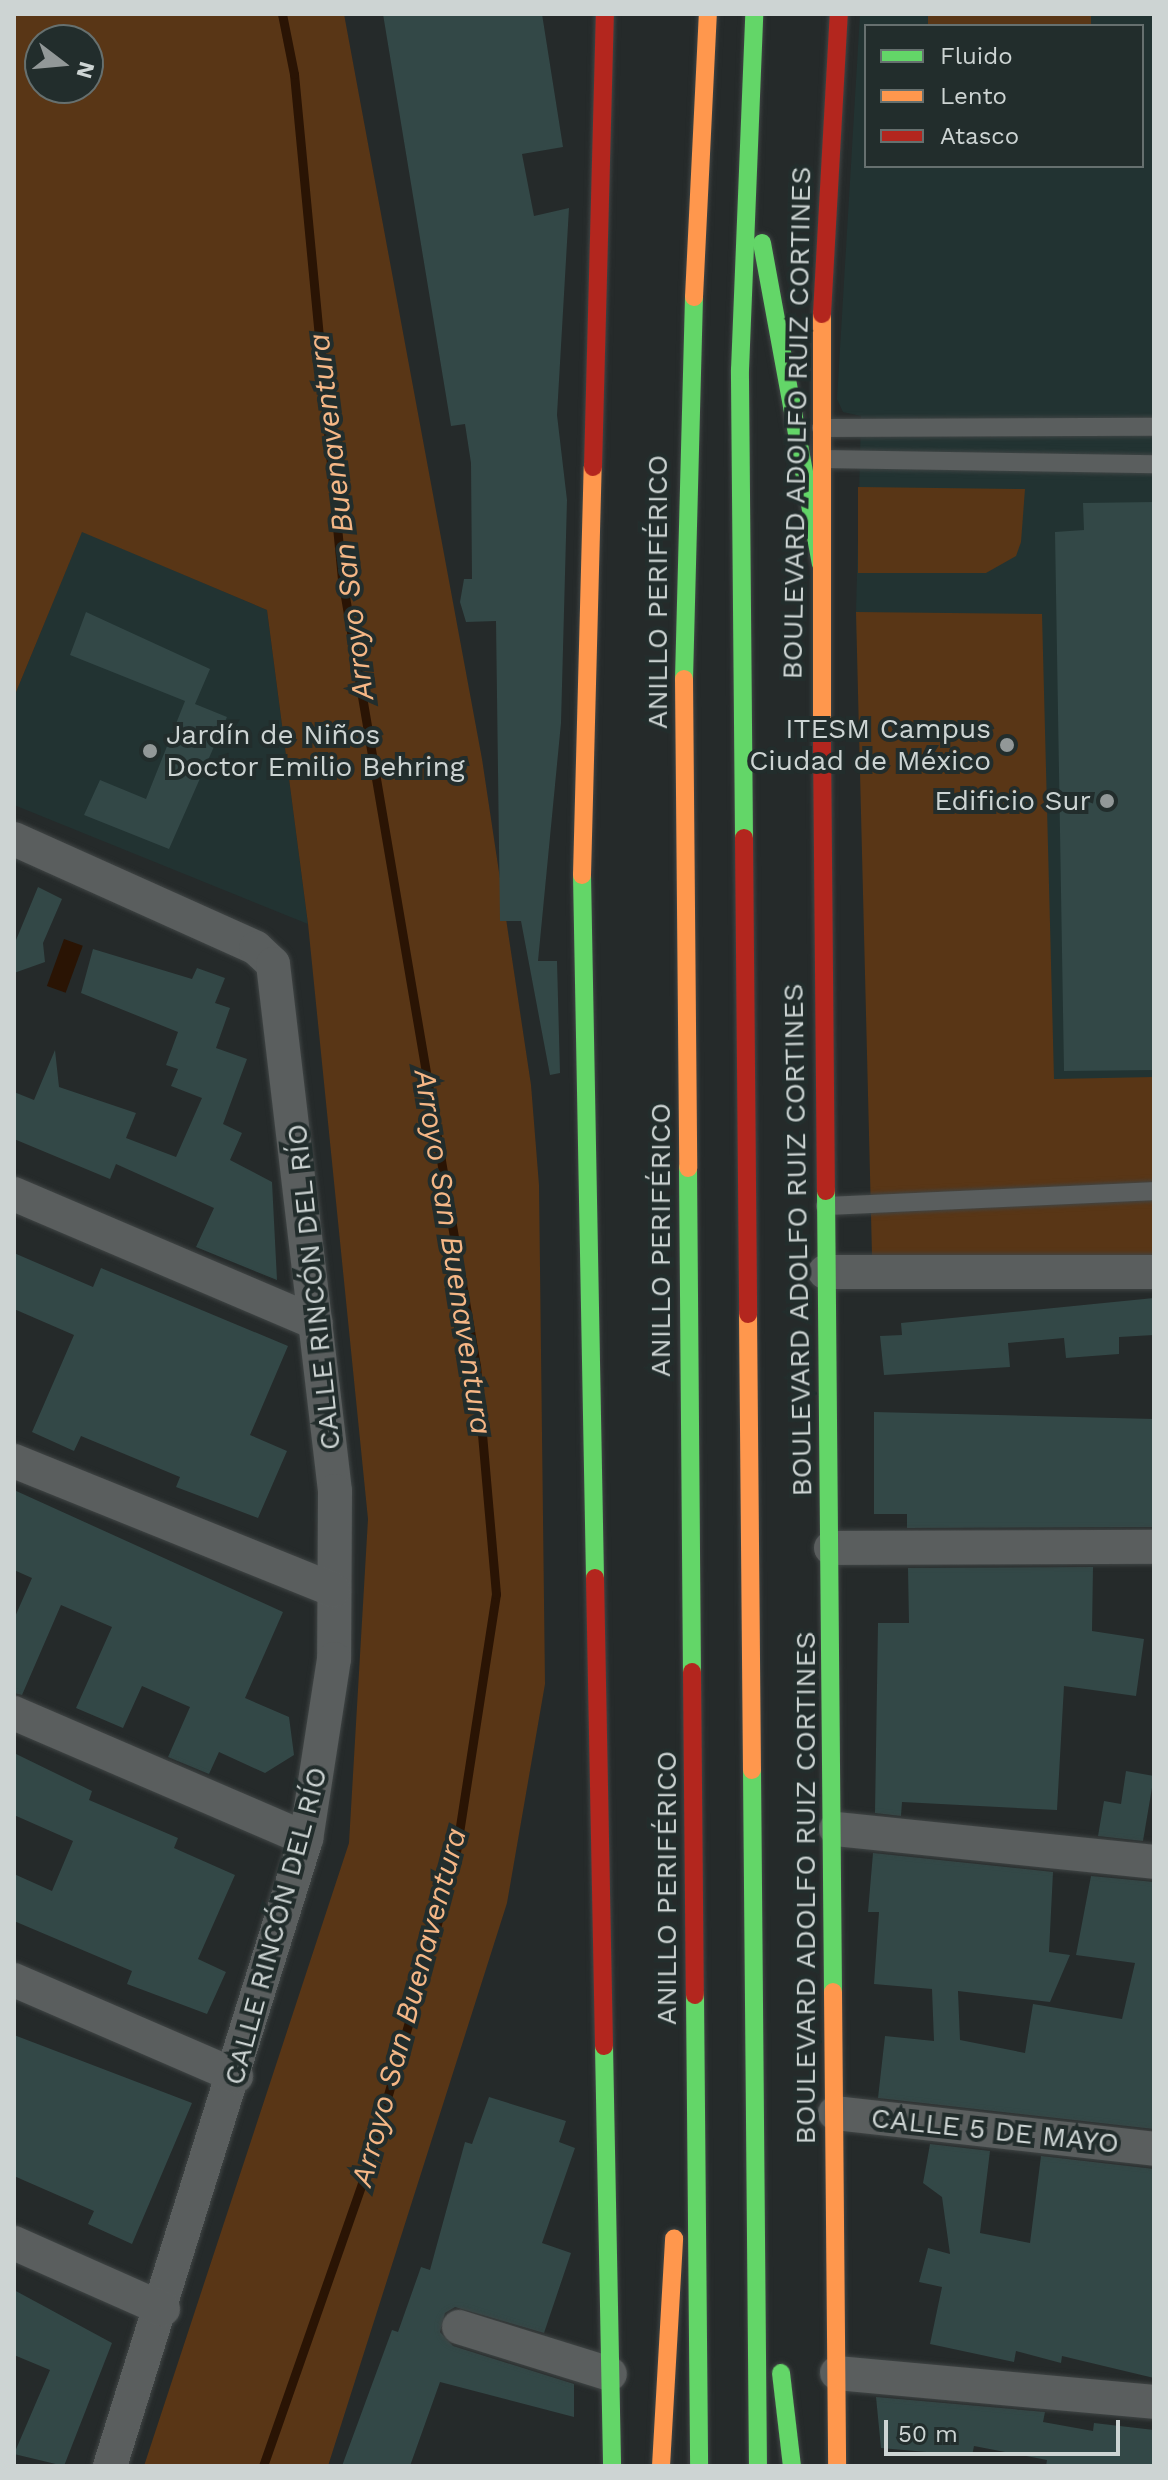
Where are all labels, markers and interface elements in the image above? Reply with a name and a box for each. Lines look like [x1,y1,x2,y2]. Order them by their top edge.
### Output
north arrow [24,24,104,104]
legend [864,24,1144,168]
text: Fluido [940,42,1013,70]
text: N [71,59,100,81]
text: Lento [940,82,1007,110]
text: Atasco [940,122,1019,150]
street label: BOULEVARD ADOLFO RUIZ CORTINES [776,166,818,680]
water label: Arroyo San Buenaventura [301,332,381,702]
street label: ANILLO PERIFÉRICO [641,455,675,729]
place label: ITESM Campus Ciudad de México [749,712,991,778]
place label: Jardín de Niños Doctor Emilio Behring [166,718,465,784]
marker: ITESM Campus Ciudad de México [998,736,1016,754]
marker: Jardín de Niños Doctor Emilio Behring [141,742,159,760]
place label: Edificio Sur [934,784,1091,818]
marker: Edificio Sur [1098,792,1116,810]
street label: BOULEVARD ADOLFO RUIZ CORTINES [777,983,819,1497]
water label: Arroyo San Buenaventura [406,1067,500,1437]
street label: ANILLO PERIFÉRICO [644,1103,678,1377]
street label: CALLE RINCÓN DEL RÍO [280,1122,348,1452]
street label: BOULEVARD ADOLFO RUIZ CORTINES [789,1631,823,2145]
street label: ANILLO PERIFÉRICO [650,1751,684,2025]
street label: CALLE RINCÓN DEL RÍO [217,1763,335,2089]
water label: Arroyo San Buenaventura [344,1824,474,2190]
street label: CALLE 5 DE MAYO [869,2101,1121,2161]
scale bar [888,2404,1124,2454]
text: 50 m [898,2420,958,2448]

